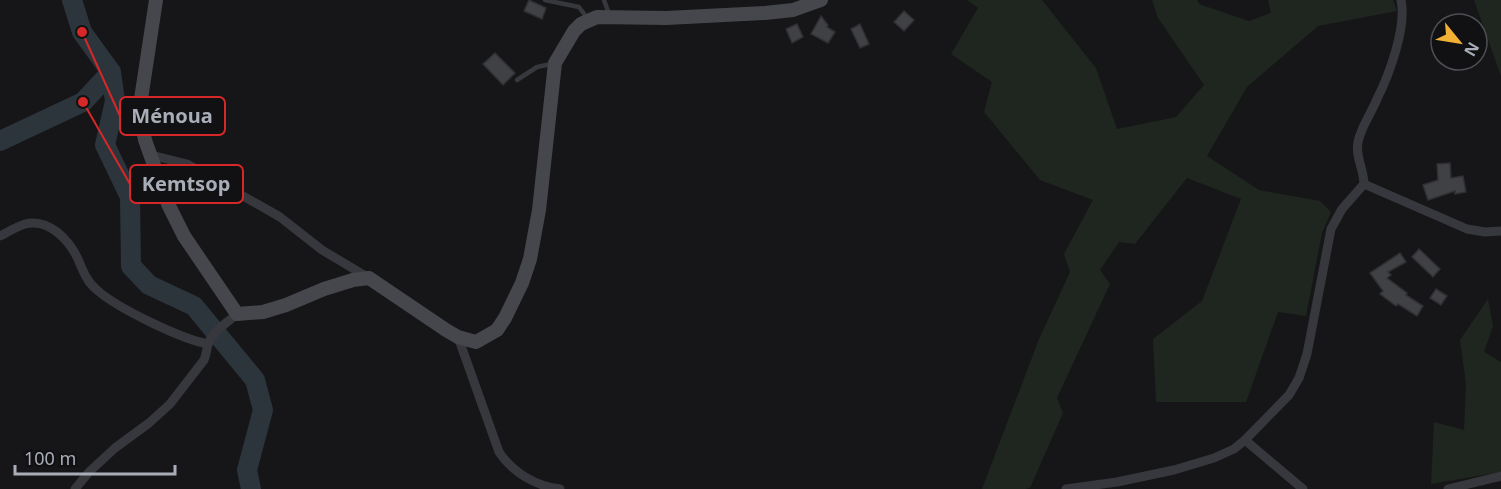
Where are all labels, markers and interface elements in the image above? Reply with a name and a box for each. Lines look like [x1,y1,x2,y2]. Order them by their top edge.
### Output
north arrow [1429,12,1489,72]
text: N [1459,38,1485,61]
callout: Ménoua [120,97,225,135]
text: Ménoua [131,102,213,129]
callout: Kemtsop [130,165,243,203]
text: Kemtsop [142,170,230,197]
scale bar [15,438,176,476]
text: 100 m [24,446,76,470]

